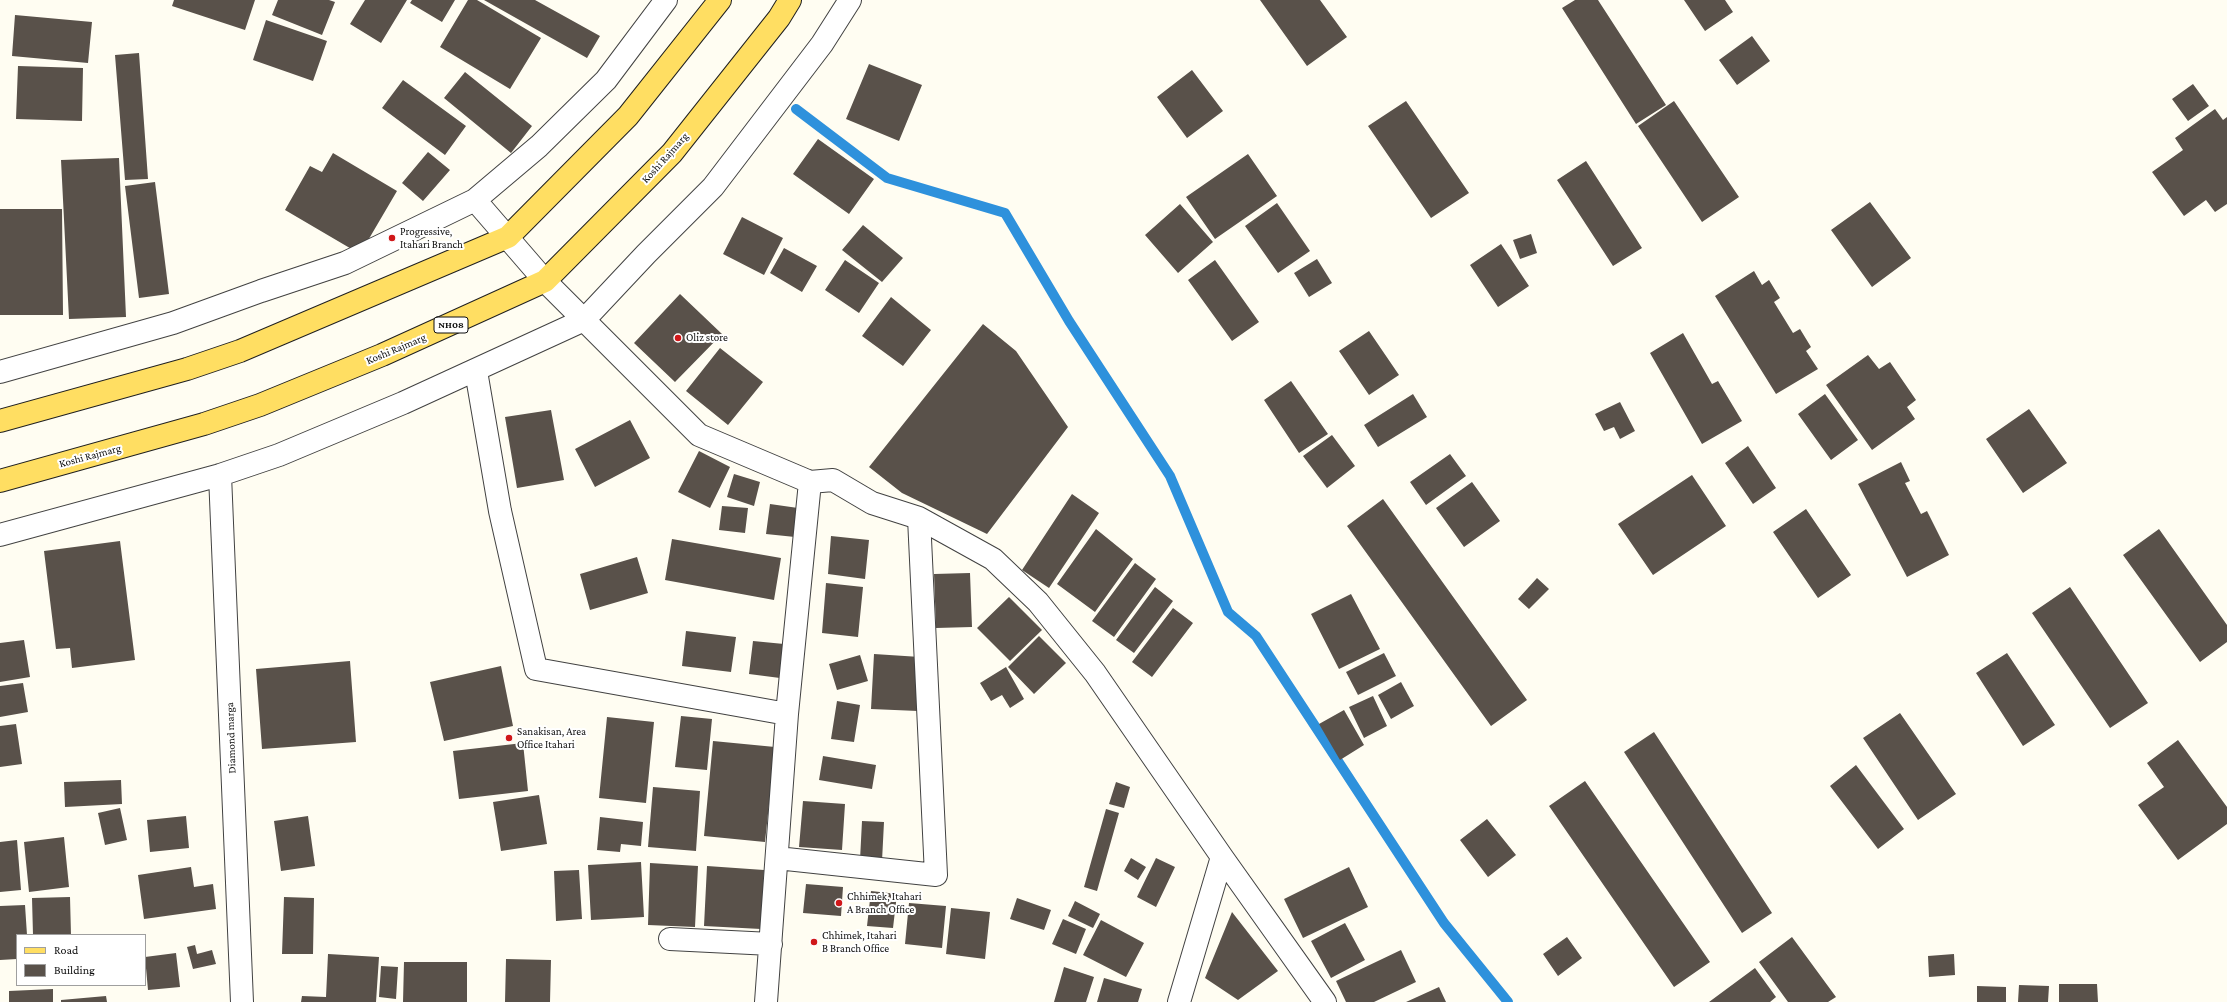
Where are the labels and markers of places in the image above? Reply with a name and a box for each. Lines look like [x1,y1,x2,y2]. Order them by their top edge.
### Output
place label: Progressive, Itahari Branch [400,225,463,251]
marker: Progressive, Itahari Branch [387,233,397,243]
place label: Oliz store [686,331,728,345]
marker: Oliz store [673,333,683,343]
place label: Sanakisan, Area Office Itahari [517,725,586,751]
marker: Sanakisan, Area Office Itahari [504,733,514,743]
place label: Chhimek, Itahari A Branch Office [847,890,922,916]
marker: Chhimek, Itahari A Branch Office [834,898,844,908]
place label: Chhimek, Itahari B Branch Office [822,929,897,955]
marker: Chhimek, Itahari B Branch Office [809,937,819,947]

